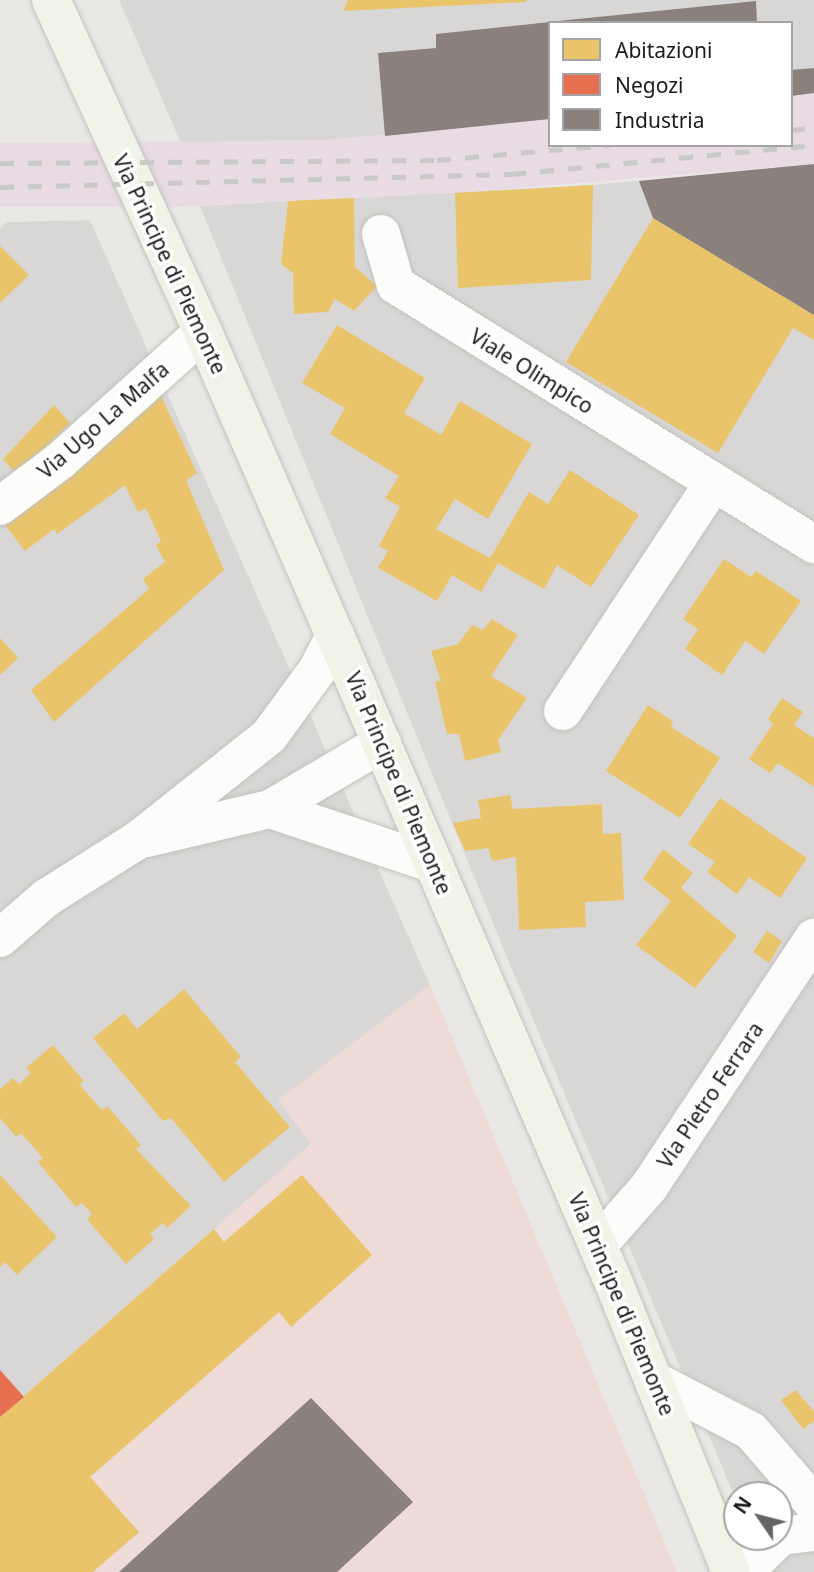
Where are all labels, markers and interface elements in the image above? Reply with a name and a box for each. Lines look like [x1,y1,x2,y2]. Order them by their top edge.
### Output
legend [548,21,793,147]
text: Abitazioni [615,36,713,64]
text: Negozi [615,71,684,99]
text: Industria [615,106,705,134]
street label: Via Principe di Piemonte [108,150,232,378]
street label: Viale Olimpico [466,323,598,419]
street label: Via Ugo La Malfa [32,356,174,484]
street label: Via Principe di Piemonte [341,668,457,898]
street label: Via Pietro Ferrara [652,1017,768,1173]
street label: Via Principe di Piemonte [564,1189,680,1419]
north arrow [723,1481,793,1551]
text: N [727,1491,758,1519]

